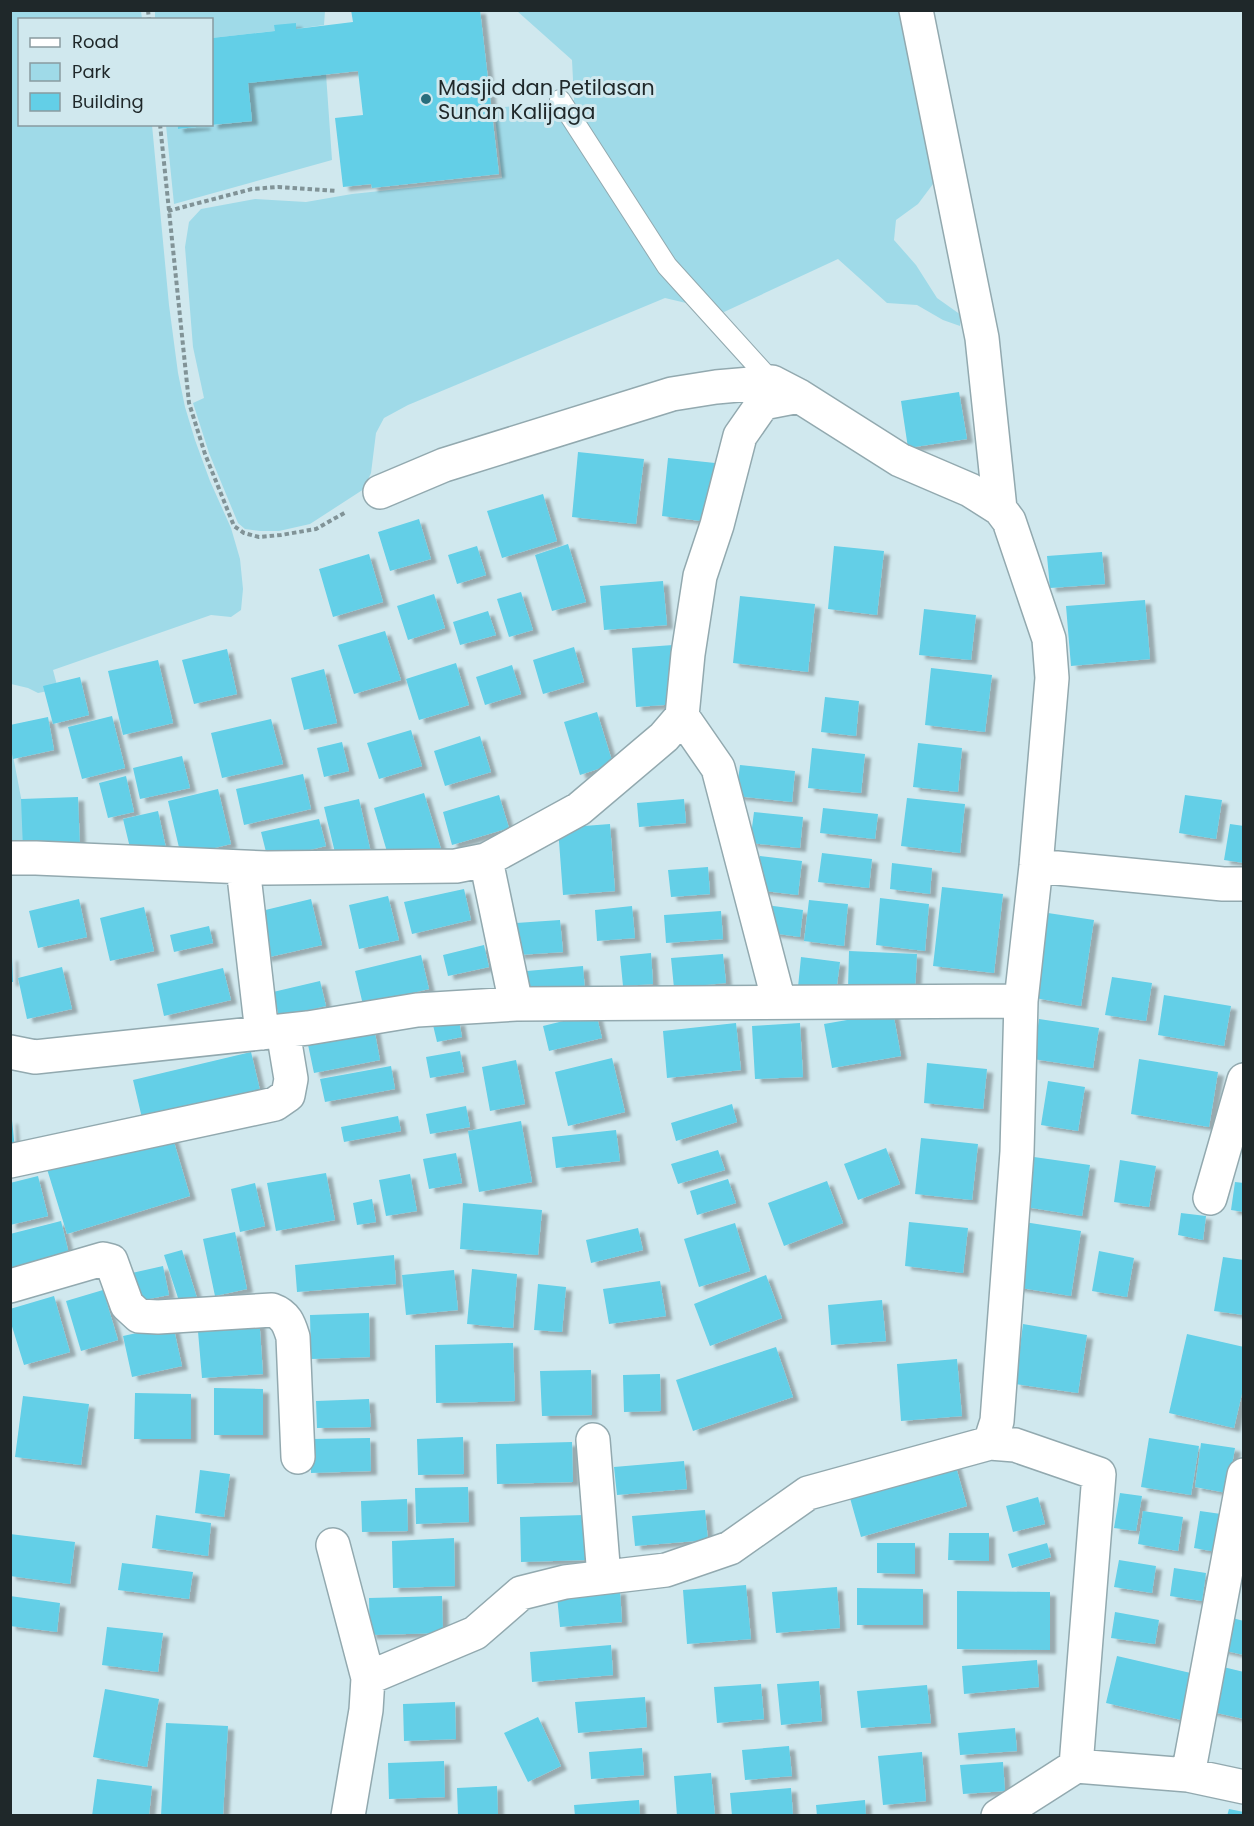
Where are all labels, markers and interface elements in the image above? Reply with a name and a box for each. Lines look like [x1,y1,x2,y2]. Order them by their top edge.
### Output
legend [18,18,213,126]
text: Road [72,29,119,54]
text: Park [72,59,111,84]
place label: Masjid dan Petilasan Sunan Kalijaga [438,73,655,126]
text: Building [72,89,144,114]
marker: Masjid dan Petilasan Sunan Kalijaga [419,92,433,106]

